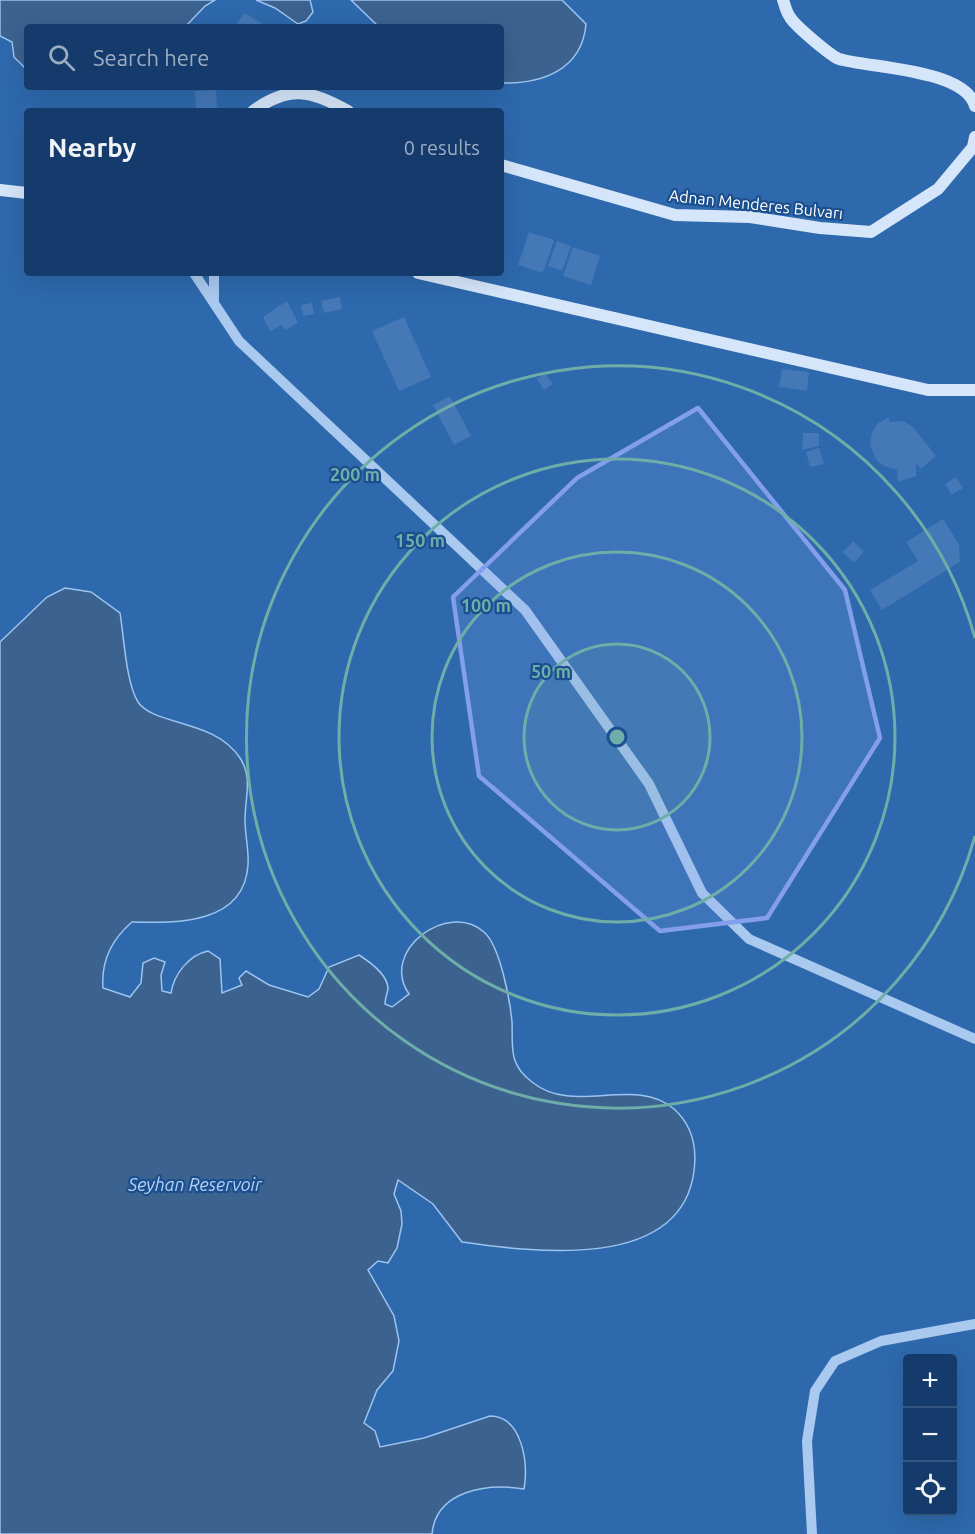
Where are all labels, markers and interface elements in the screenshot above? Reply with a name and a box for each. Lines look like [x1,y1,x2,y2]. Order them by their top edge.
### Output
search box [24,24,504,90]
icon: search [45,41,78,74]
text: Search here [93,45,209,70]
text: Nearby [48,133,136,162]
text: 0 results [404,136,480,159]
street label: Adnan Menderes Bulvarı [668,186,844,222]
text: 200 m [330,464,380,484]
text: 150 m [395,530,445,550]
text: 100 m [461,595,511,615]
text: 50 m [531,661,571,681]
centre of rings [607,727,627,747]
water label: Seyhan Reservoir [127,1174,263,1194]
map controls [903,1354,957,1516]
button: + [903,1354,957,1408]
button: − [903,1408,957,1462]
button: locate [903,1462,957,1516]

